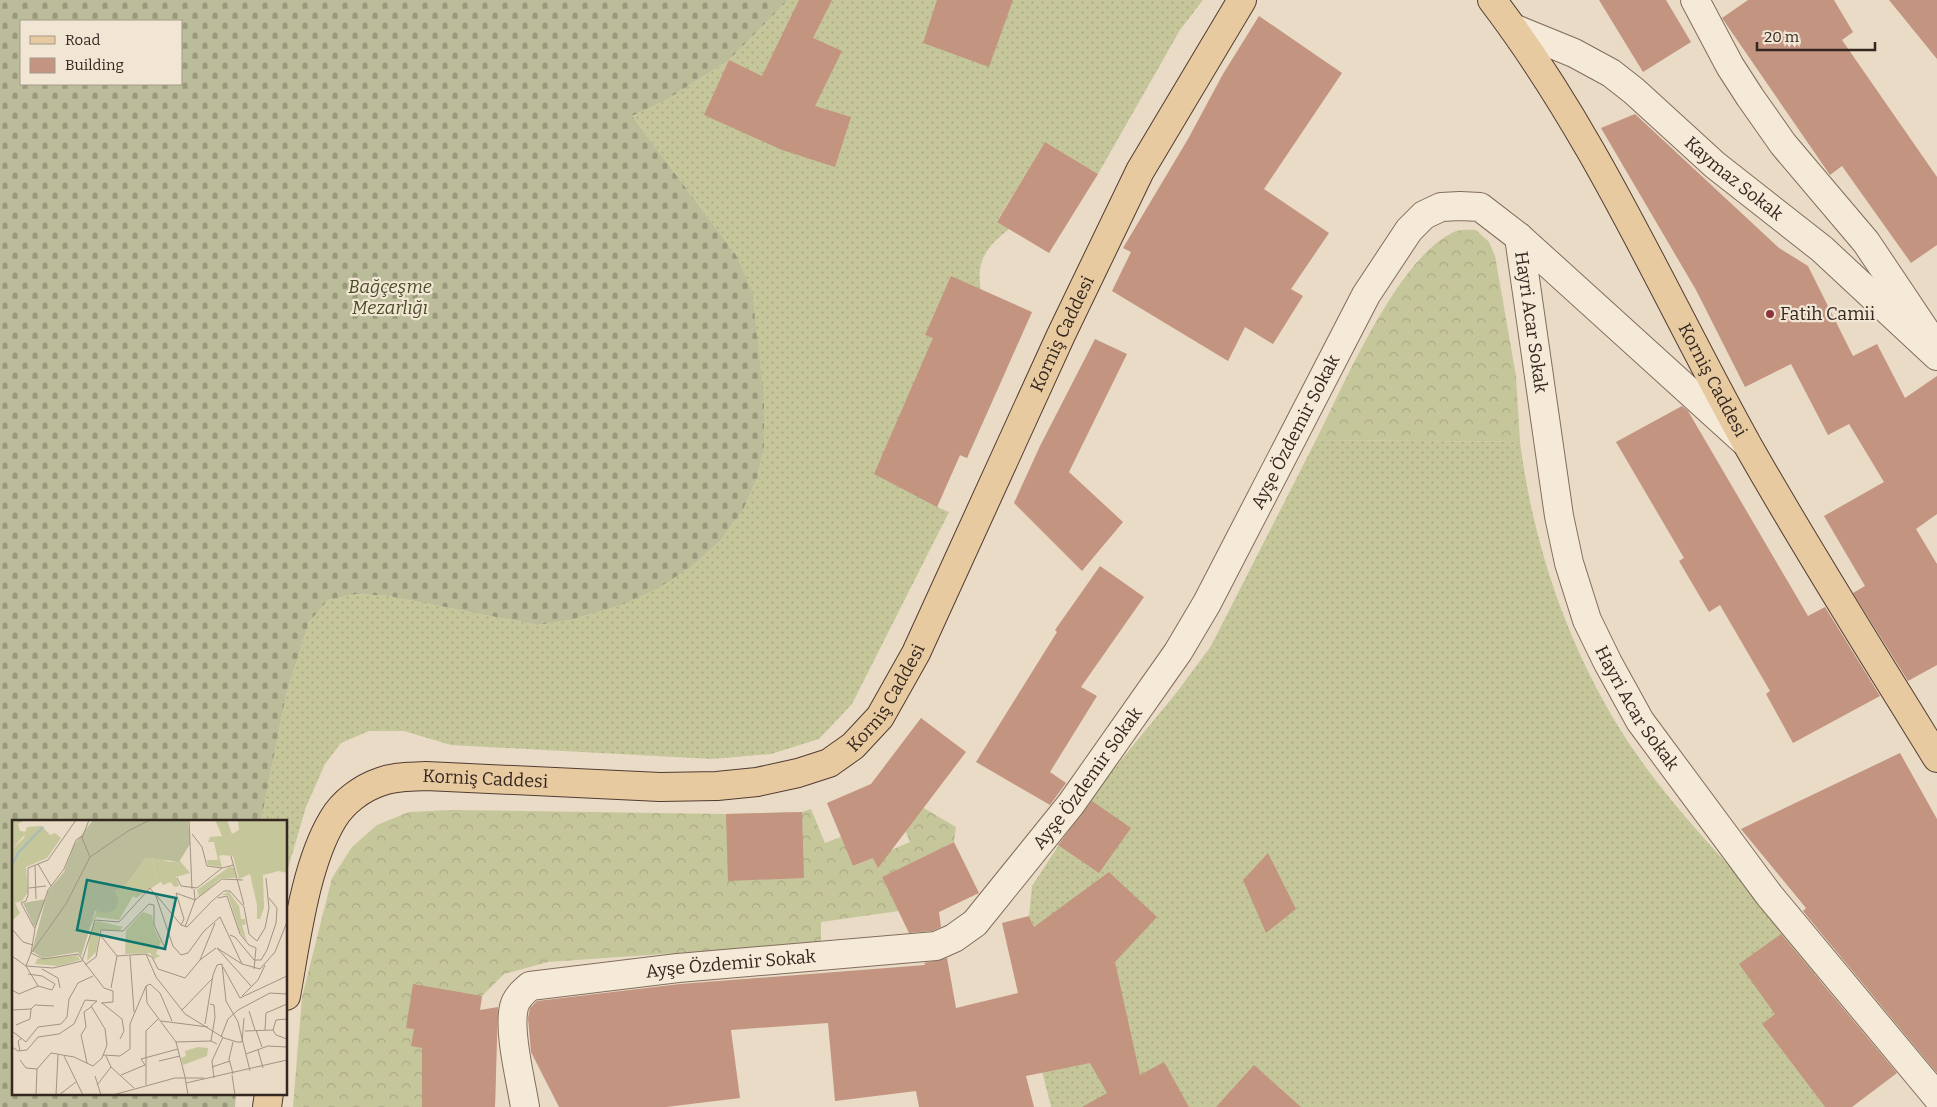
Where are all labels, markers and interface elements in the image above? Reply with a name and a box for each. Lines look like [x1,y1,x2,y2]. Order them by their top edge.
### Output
legend [20,20,182,85]
scale bar [1757,20,1874,52]
text: 20 m [1764,28,1800,46]
text: Road [65,31,100,49]
text: Building [65,56,124,74]
street label: Kaymaz Sokak [1680,132,1788,226]
street label: Hayri Acar Sokak [1510,250,1552,395]
street label: Korniş Caddesi [1026,272,1099,395]
park label: Bağçeşme Mezarlığı [348,276,432,319]
place label: Fatih Camii [1780,303,1875,325]
marker: Fatih Camii [1764,308,1776,320]
street label: Korniş Caddesi [1674,319,1752,441]
street label: Ayşe Özdemir Sokak [1246,350,1345,513]
street label: Korniş Caddesi [842,641,930,756]
street label: Hayri Acar Sokak [1590,642,1684,775]
street label: Ayşe Özdemir Sokak [1028,702,1147,854]
street label: Korniş Caddesi [422,765,549,793]
inset map [12,820,288,1094]
street label: Ayşe Özdemir Sokak [644,945,817,983]

